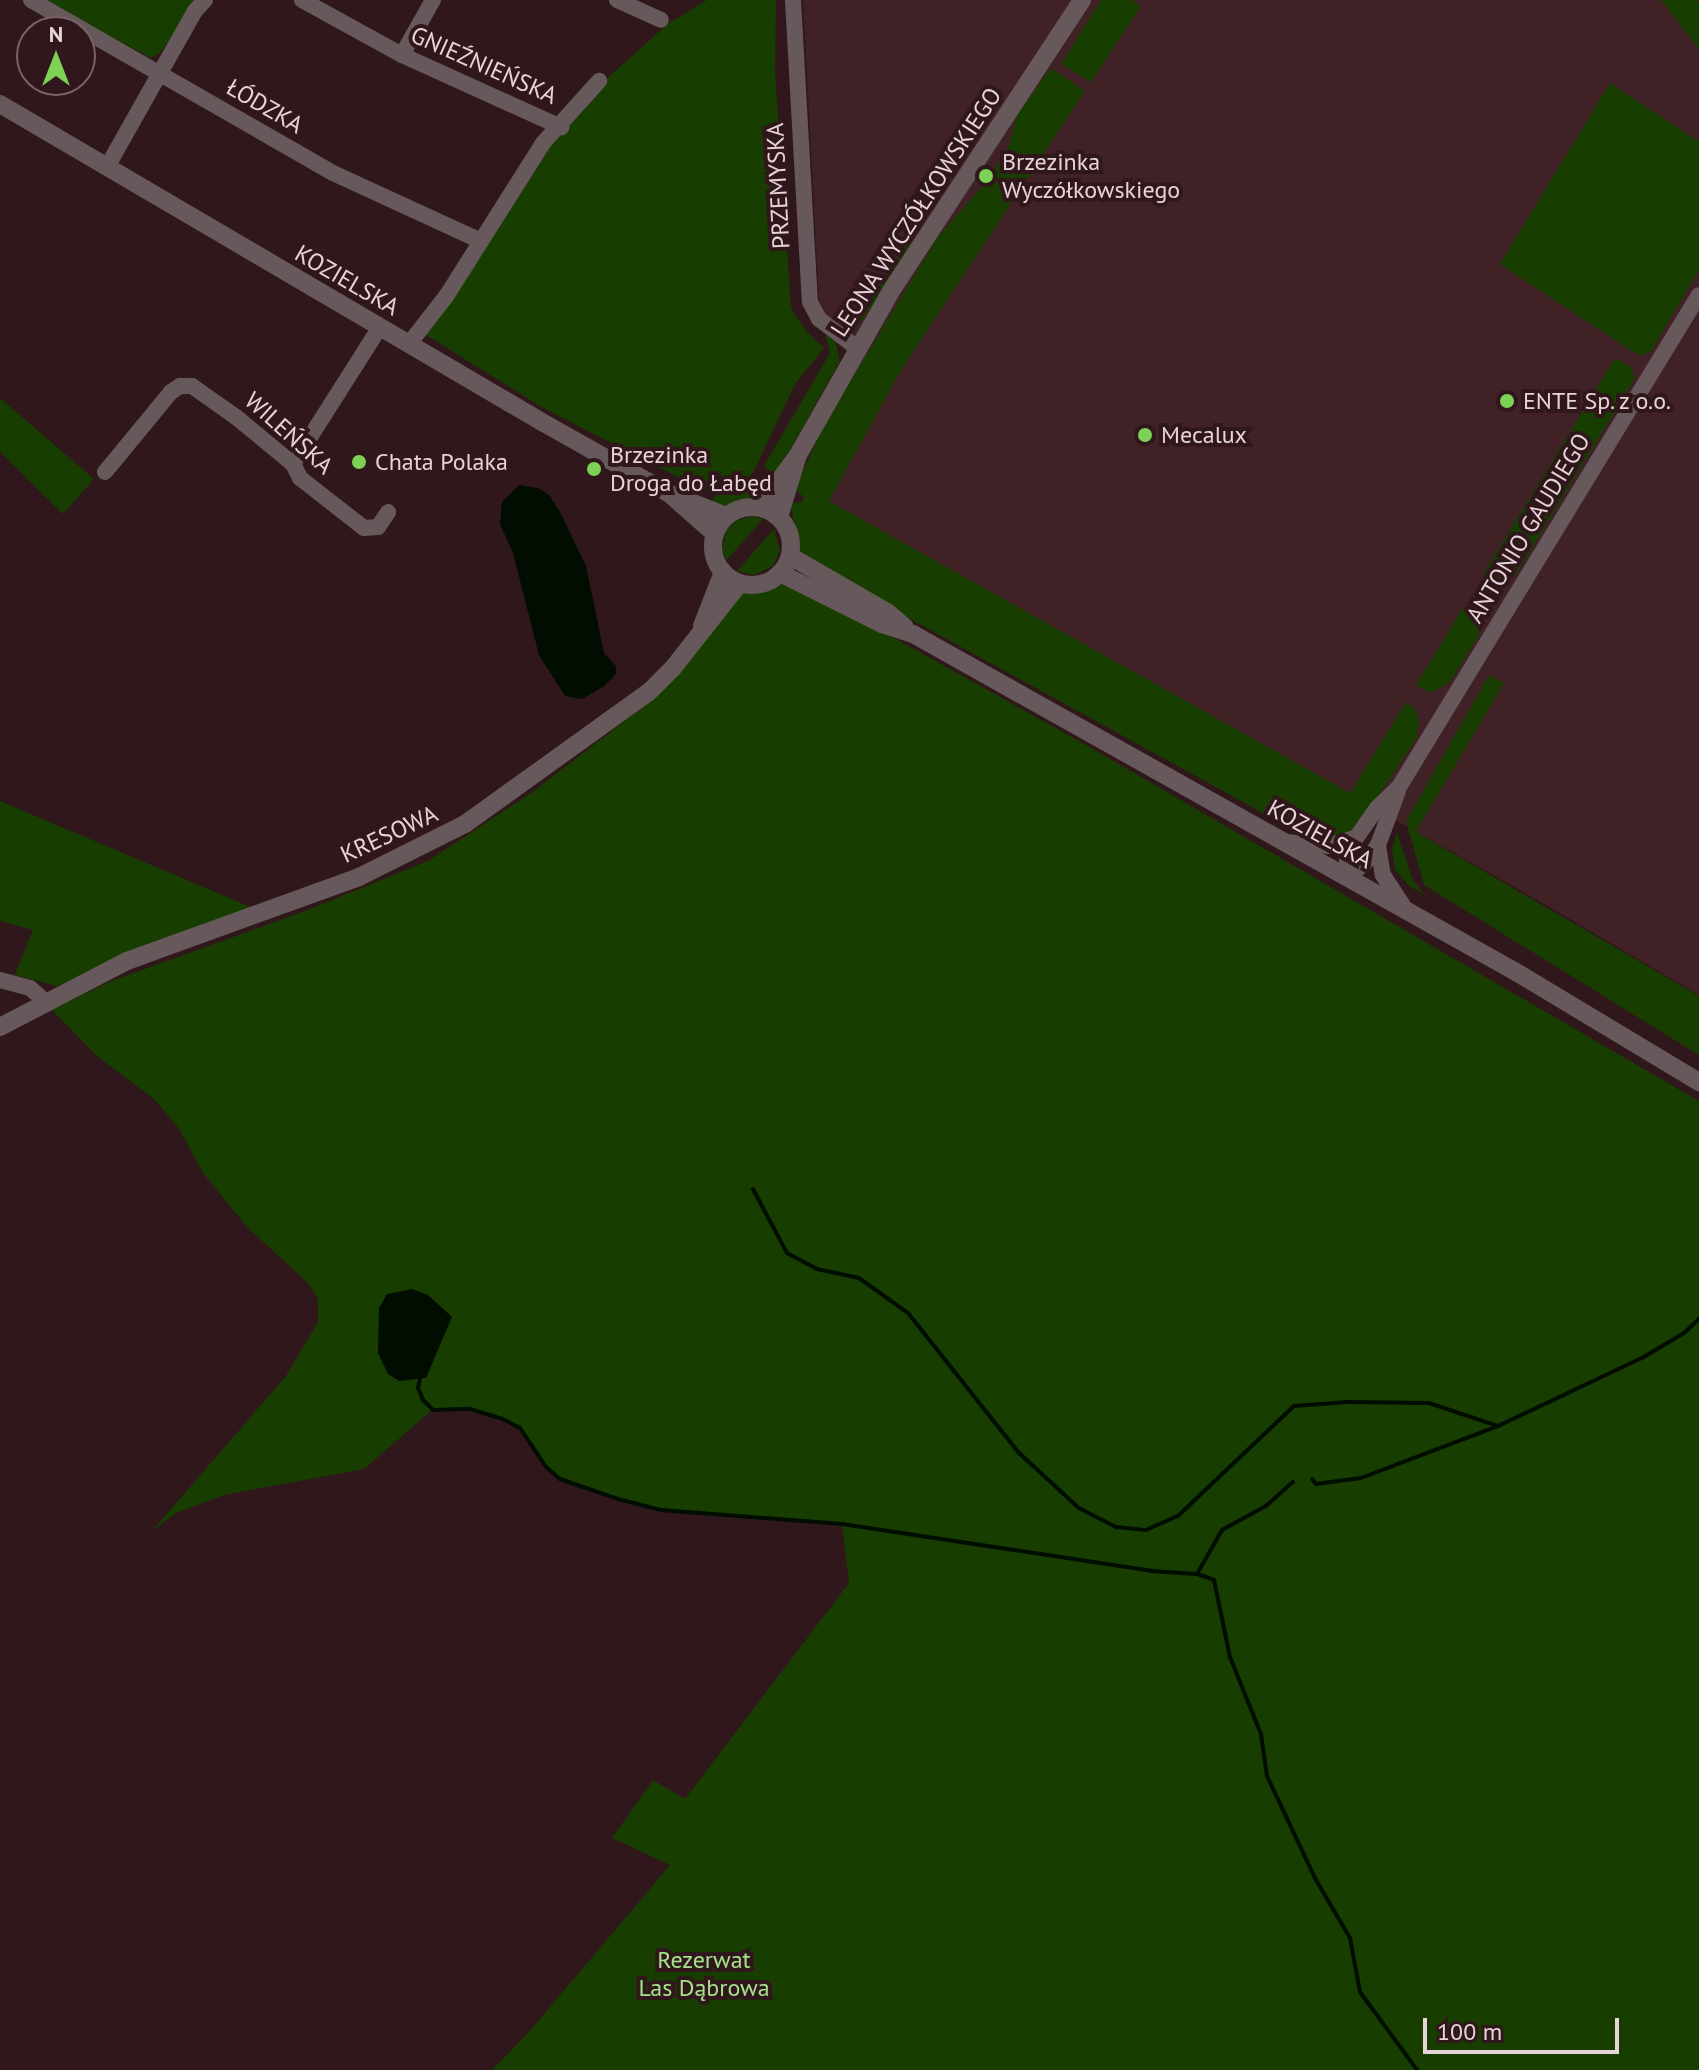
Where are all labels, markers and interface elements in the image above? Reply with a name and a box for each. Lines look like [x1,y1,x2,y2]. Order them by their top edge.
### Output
north arrow [16,16,96,96]
text: N [49,20,63,48]
street label: GNIEŹNIEŃSKA [407,20,561,110]
street label: ŁÓDZKA [222,73,308,139]
street label: LEONA WYCZÓŁKOWSKIEGO [824,81,1008,343]
street label: PRZEMYSKA [760,122,796,250]
place label: Brzezinka Wyczółkowskiego [1002,148,1180,204]
marker: Brzezinka Wyczółkowskiego [977,167,995,185]
street label: KOZIELSKA [290,239,404,321]
street label: WILEŃSKA [239,386,339,480]
place label: ENTE Sp. z o.o. [1523,387,1674,415]
marker: ENTE Sp. z o.o. [1498,392,1516,410]
place label: Mecalux [1161,421,1247,449]
marker: Mecalux [1136,426,1154,444]
street label: ANTONIO GAUDIEGO [1460,428,1596,628]
place label: Brzezinka Droga do Łabęd [610,441,772,497]
place label: Chata Polaka [375,448,508,476]
marker: Chata Polaka [350,453,368,471]
marker: Brzezinka Droga do Łabęd [585,460,603,478]
street label: KOZIELSKA [1263,793,1377,875]
street label: KRESOWA [336,799,442,869]
park label: Rezerwat Las Dąbrowa [638,1946,770,2002]
scale bar [1427,2002,1623,2052]
text: 100 m [1437,2016,1502,2047]

